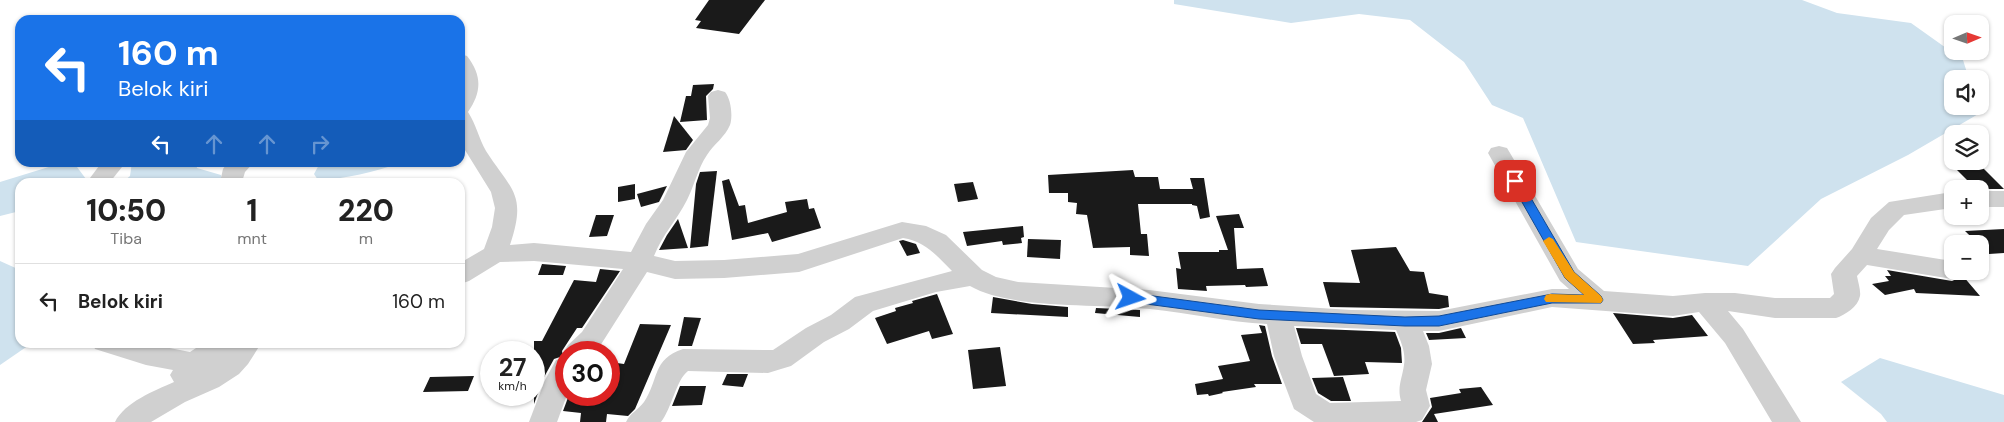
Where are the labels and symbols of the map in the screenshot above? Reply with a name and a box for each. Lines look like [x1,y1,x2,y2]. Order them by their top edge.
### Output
north arrow [1944,15,1989,60]
pin [1494,160,1536,202]
position arrow [1104,271,1156,323]
speed limit sign: 30 [555,341,620,406]

